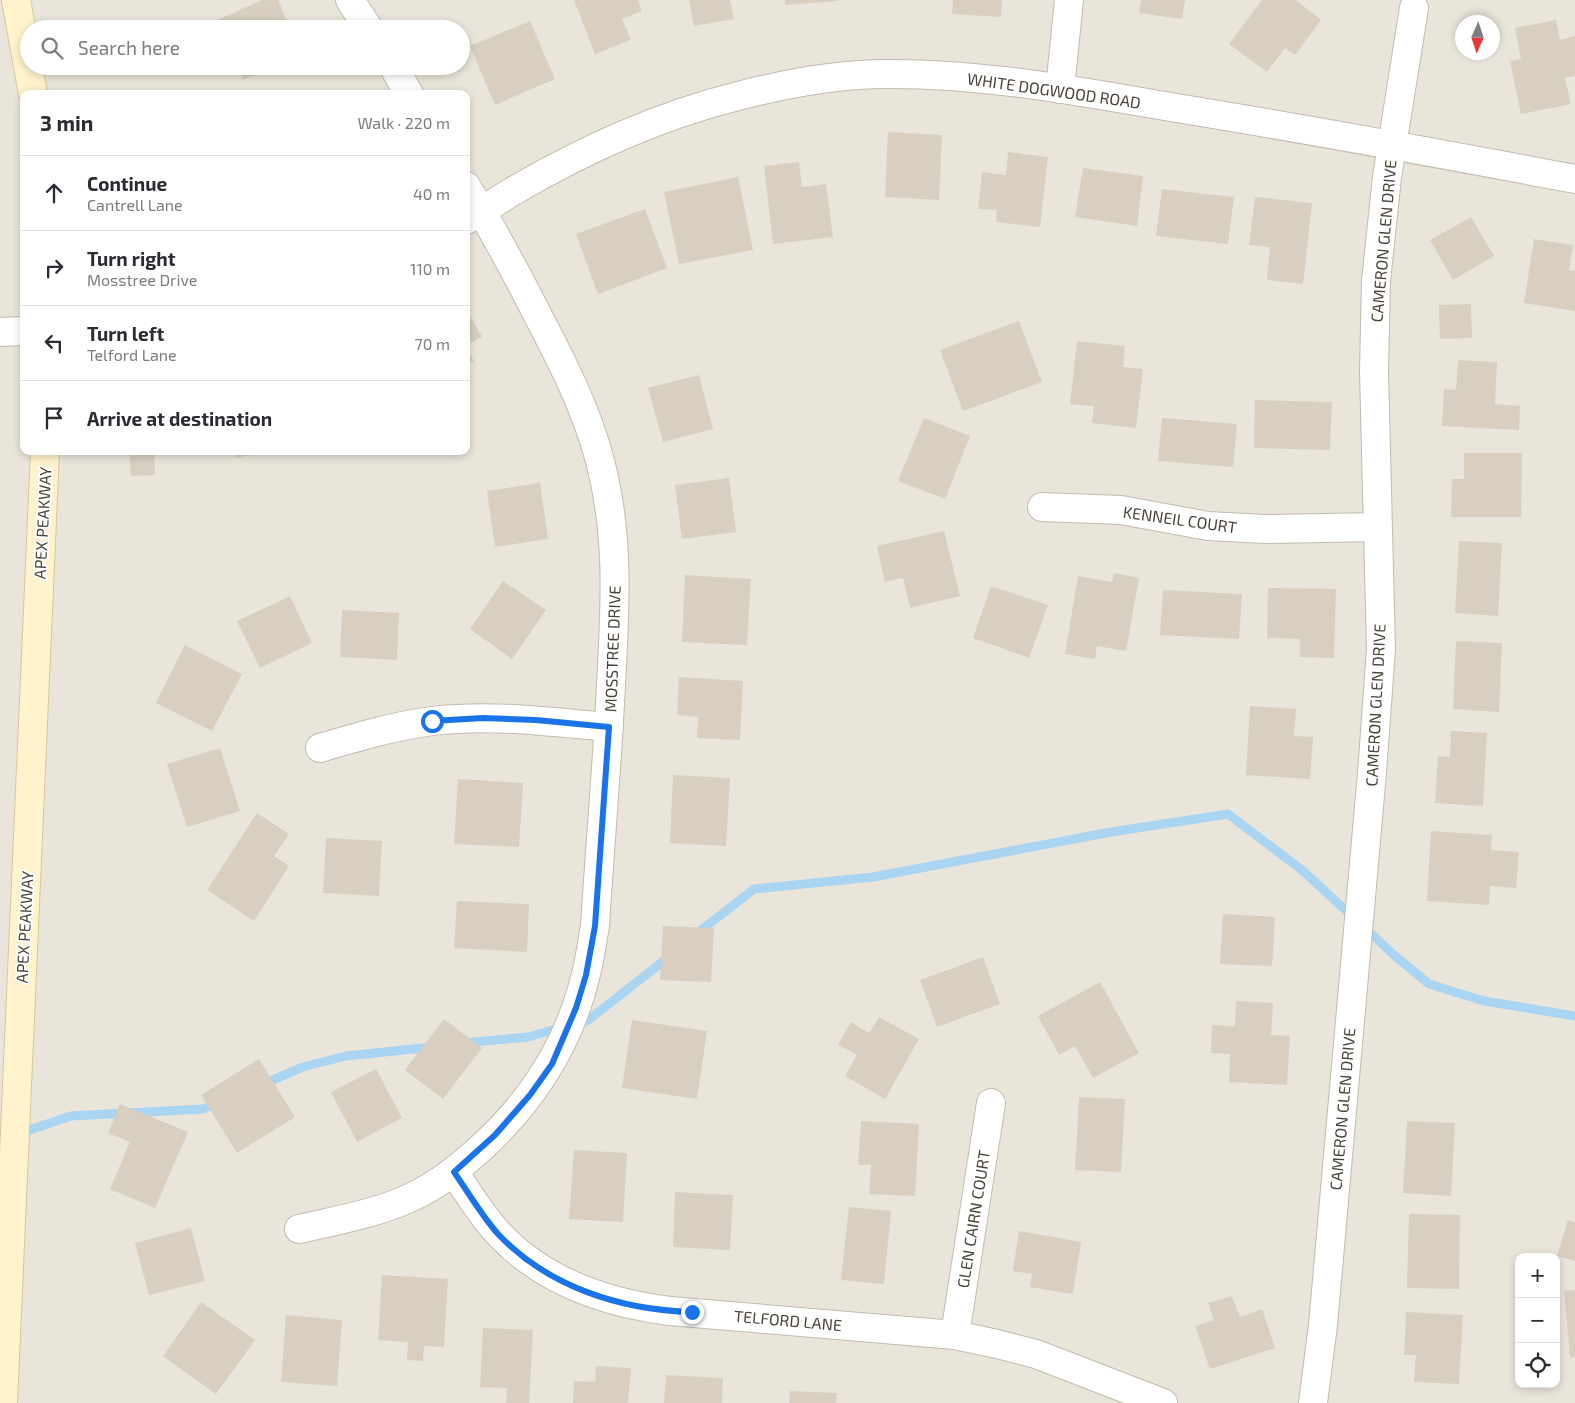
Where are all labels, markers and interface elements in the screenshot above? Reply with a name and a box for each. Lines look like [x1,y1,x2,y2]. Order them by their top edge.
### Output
north arrow [1455,15,1500,60]
search box [20,20,470,75]
icon: search [38,34,66,62]
text: Search here [78,36,180,59]
street label: WHITE DOGWOOD ROAD [966,68,1142,112]
text: 3 min [40,110,93,135]
text: Walk · 220 m [357,113,450,132]
street label: CAMERON GLEN DRIVE [1366,159,1400,323]
text: Continue [87,172,167,195]
icon: ahead [40,179,68,207]
text: 40 m [413,184,450,203]
text: Cantrell Lane [87,195,183,214]
text: Turn right [87,247,175,270]
icon: right [40,254,68,282]
text: 110 m [410,259,450,278]
text: Mosstree Drive [87,270,197,289]
text: Turn left [87,322,164,345]
icon: left [40,329,68,357]
text: 70 m [415,334,450,353]
text: Telford Lane [87,345,177,364]
icon: arrive [40,404,68,432]
text: Arrive at destination [87,407,272,430]
street label: APEX PEAKWAY [30,466,54,580]
street label: KENNEIL COURT [1122,502,1238,536]
street label: MOSSTREE DRIVE [600,585,624,713]
street label: CAMERON GLEN DRIVE [1361,623,1389,787]
route start [421,710,444,733]
street label: APEX PEAKWAY [12,870,36,984]
street label: CAMERON GLEN DRIVE [1325,1027,1359,1191]
street label: GLEN CAIRN COURT [953,1149,993,1289]
map controls [1515,1253,1560,1388]
button: + [1515,1253,1560,1298]
button: − [1515,1298,1560,1343]
route end [681,1301,704,1324]
street label: TELFORD LANE [733,1306,843,1334]
button: locate [1515,1343,1560,1388]

